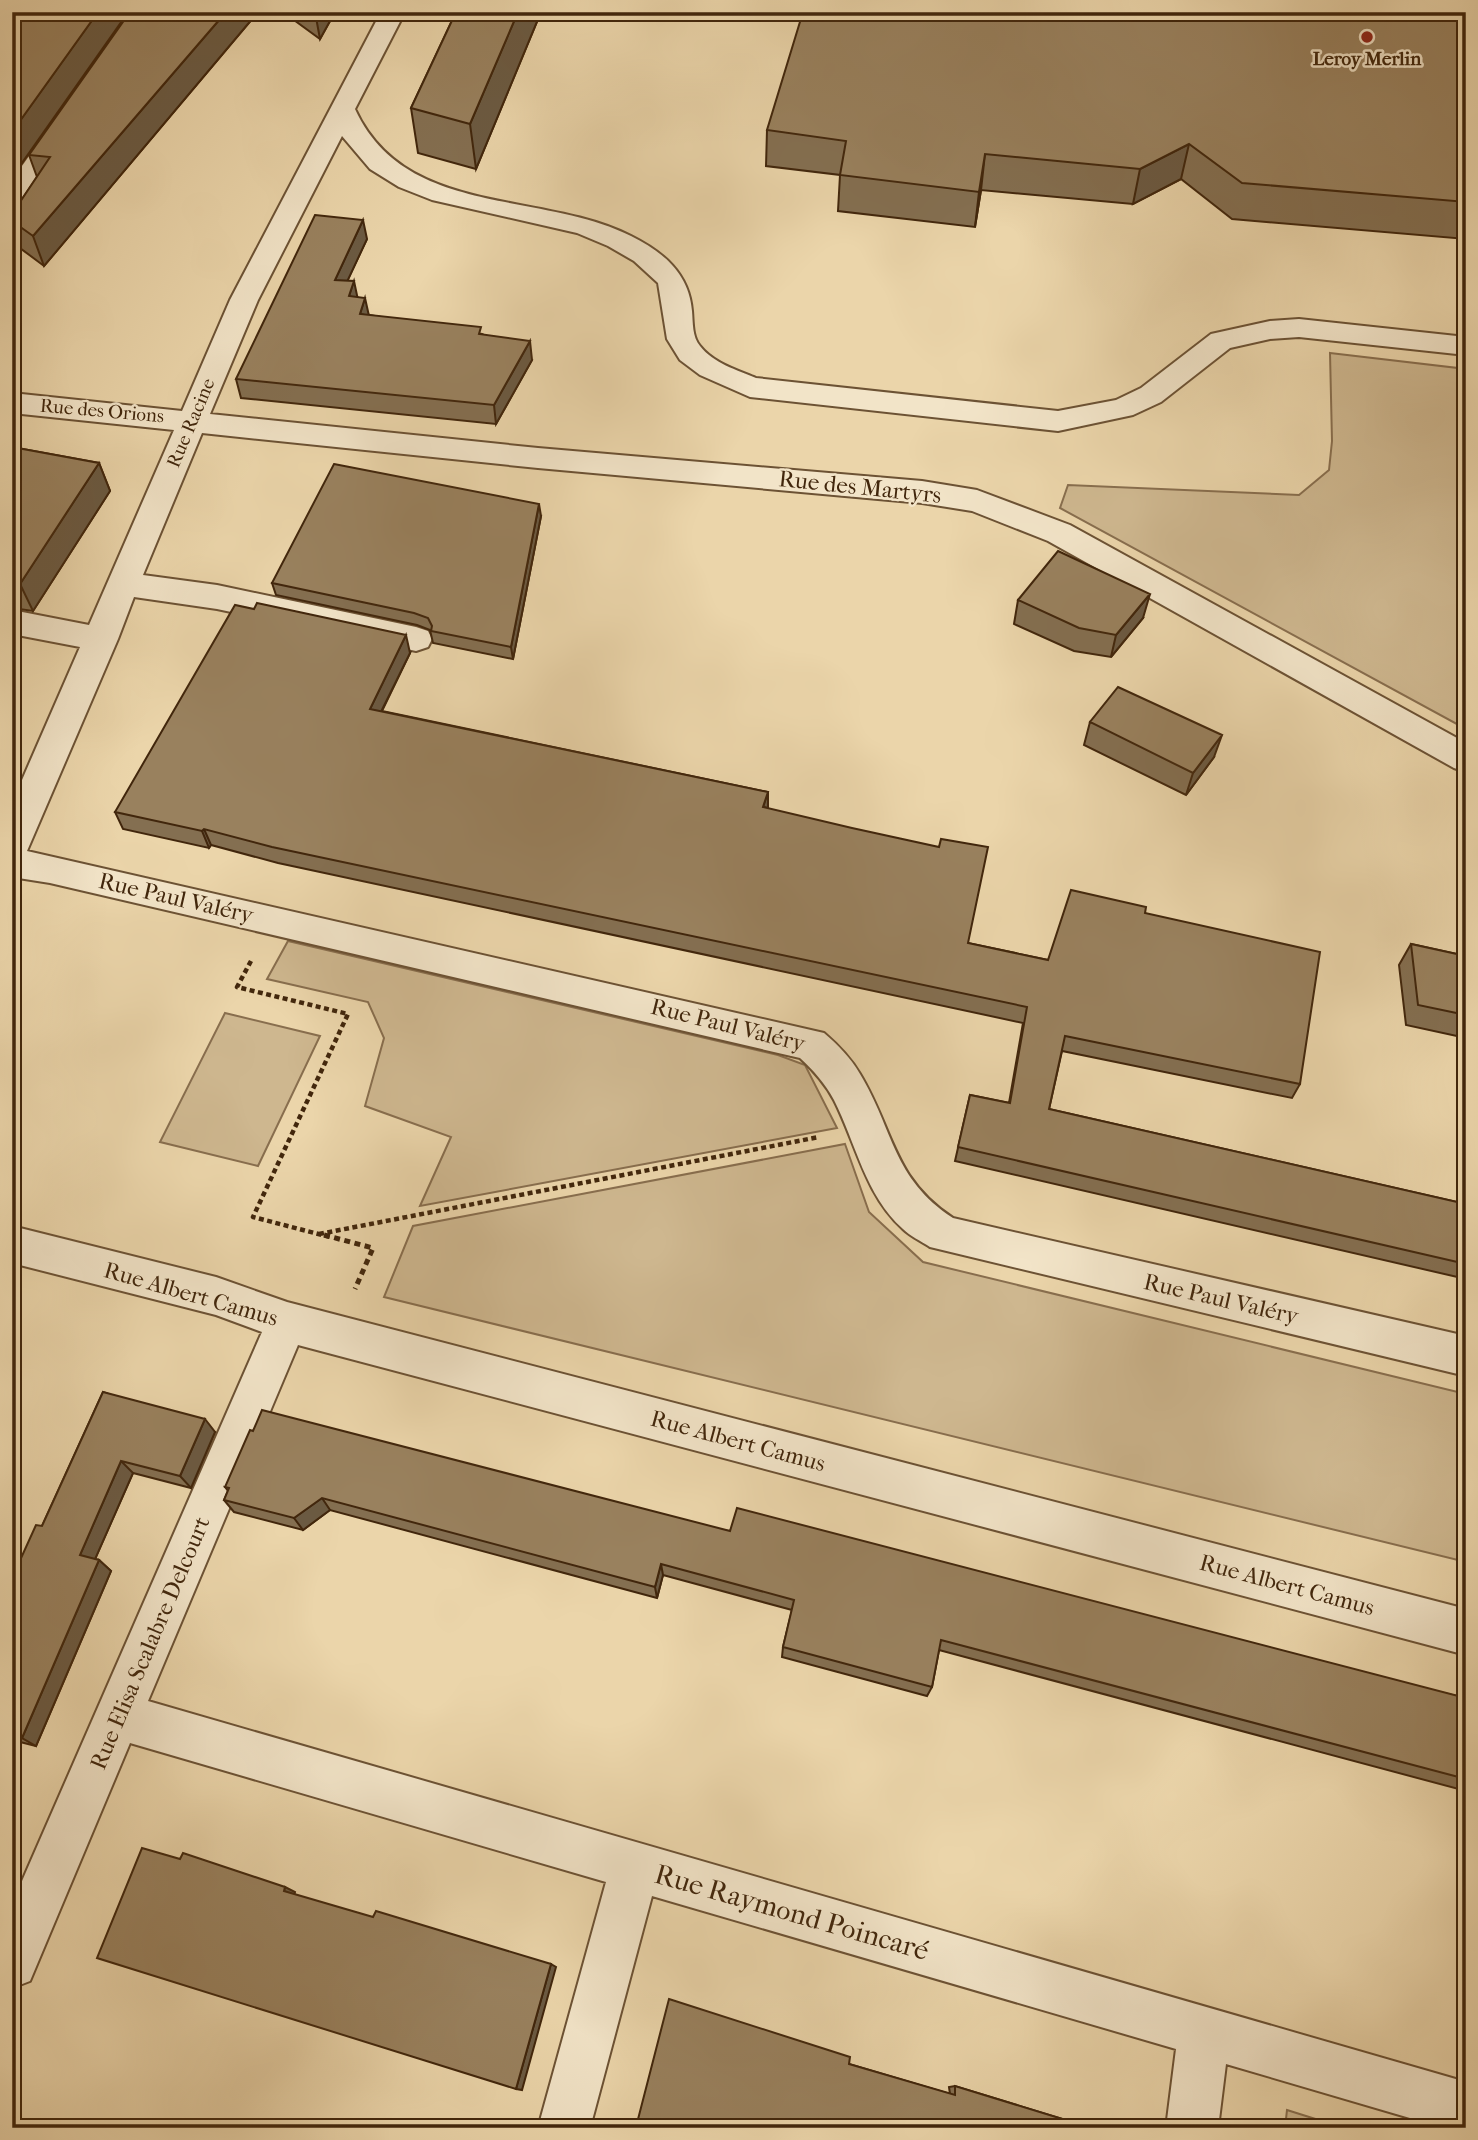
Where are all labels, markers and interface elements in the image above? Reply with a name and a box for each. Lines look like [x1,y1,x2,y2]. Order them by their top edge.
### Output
marker: Leroy Merlin [1359,29,1375,45]
place label: Leroy Merlin [1313,48,1422,70]
street label: Rue Racine [162,375,220,471]
street label: Rue des Orions [39,395,165,427]
street label: Rue des Martyrs [777,465,943,509]
street label: Rue Paul Valéry [96,867,257,929]
street label: Rue Paul Valéry [648,993,809,1057]
street label: Rue Albert Camus [101,1256,281,1332]
street label: Rue Paul Valéry [1141,1268,1302,1330]
street label: Rue Albert Camus [648,1405,828,1477]
street label: Rue Elisa Scalabre Delcourt [84,1513,216,1773]
street label: Rue Albert Camus [1197,1549,1377,1621]
street label: Rue Raymond Poincaré [651,1857,933,1967]

